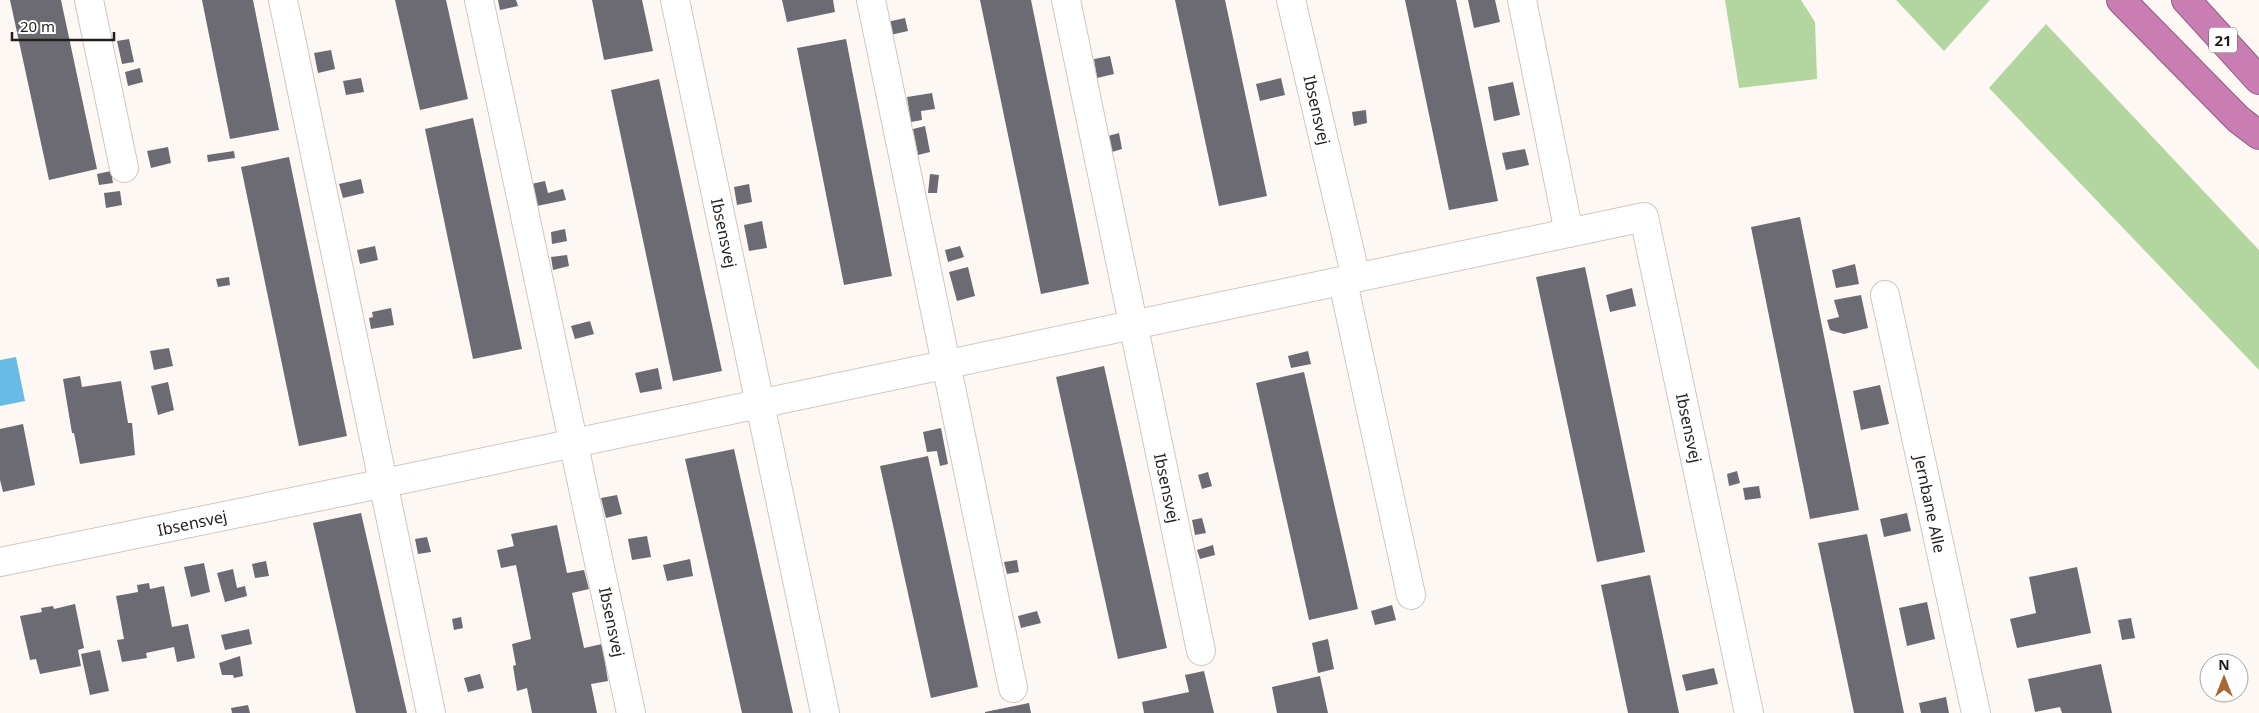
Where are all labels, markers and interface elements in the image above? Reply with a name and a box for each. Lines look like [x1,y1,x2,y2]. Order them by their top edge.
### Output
scale bar [12,10,115,42]
text: 20 m [20,16,55,36]
road number: 21 [2209,28,2237,52]
street label: Ibsensvej [1298,73,1336,147]
street label: Ibsensvej [706,196,742,270]
street label: Ibsensvej [1671,391,1707,465]
street label: Ibsensvej [1149,451,1185,525]
street label: Jernbane Alle [1909,451,1951,555]
street label: Ibsensvej [155,505,229,541]
street label: Ibsensvej [594,585,630,659]
north arrow [2199,653,2249,703]
text: N [2218,655,2230,674]

